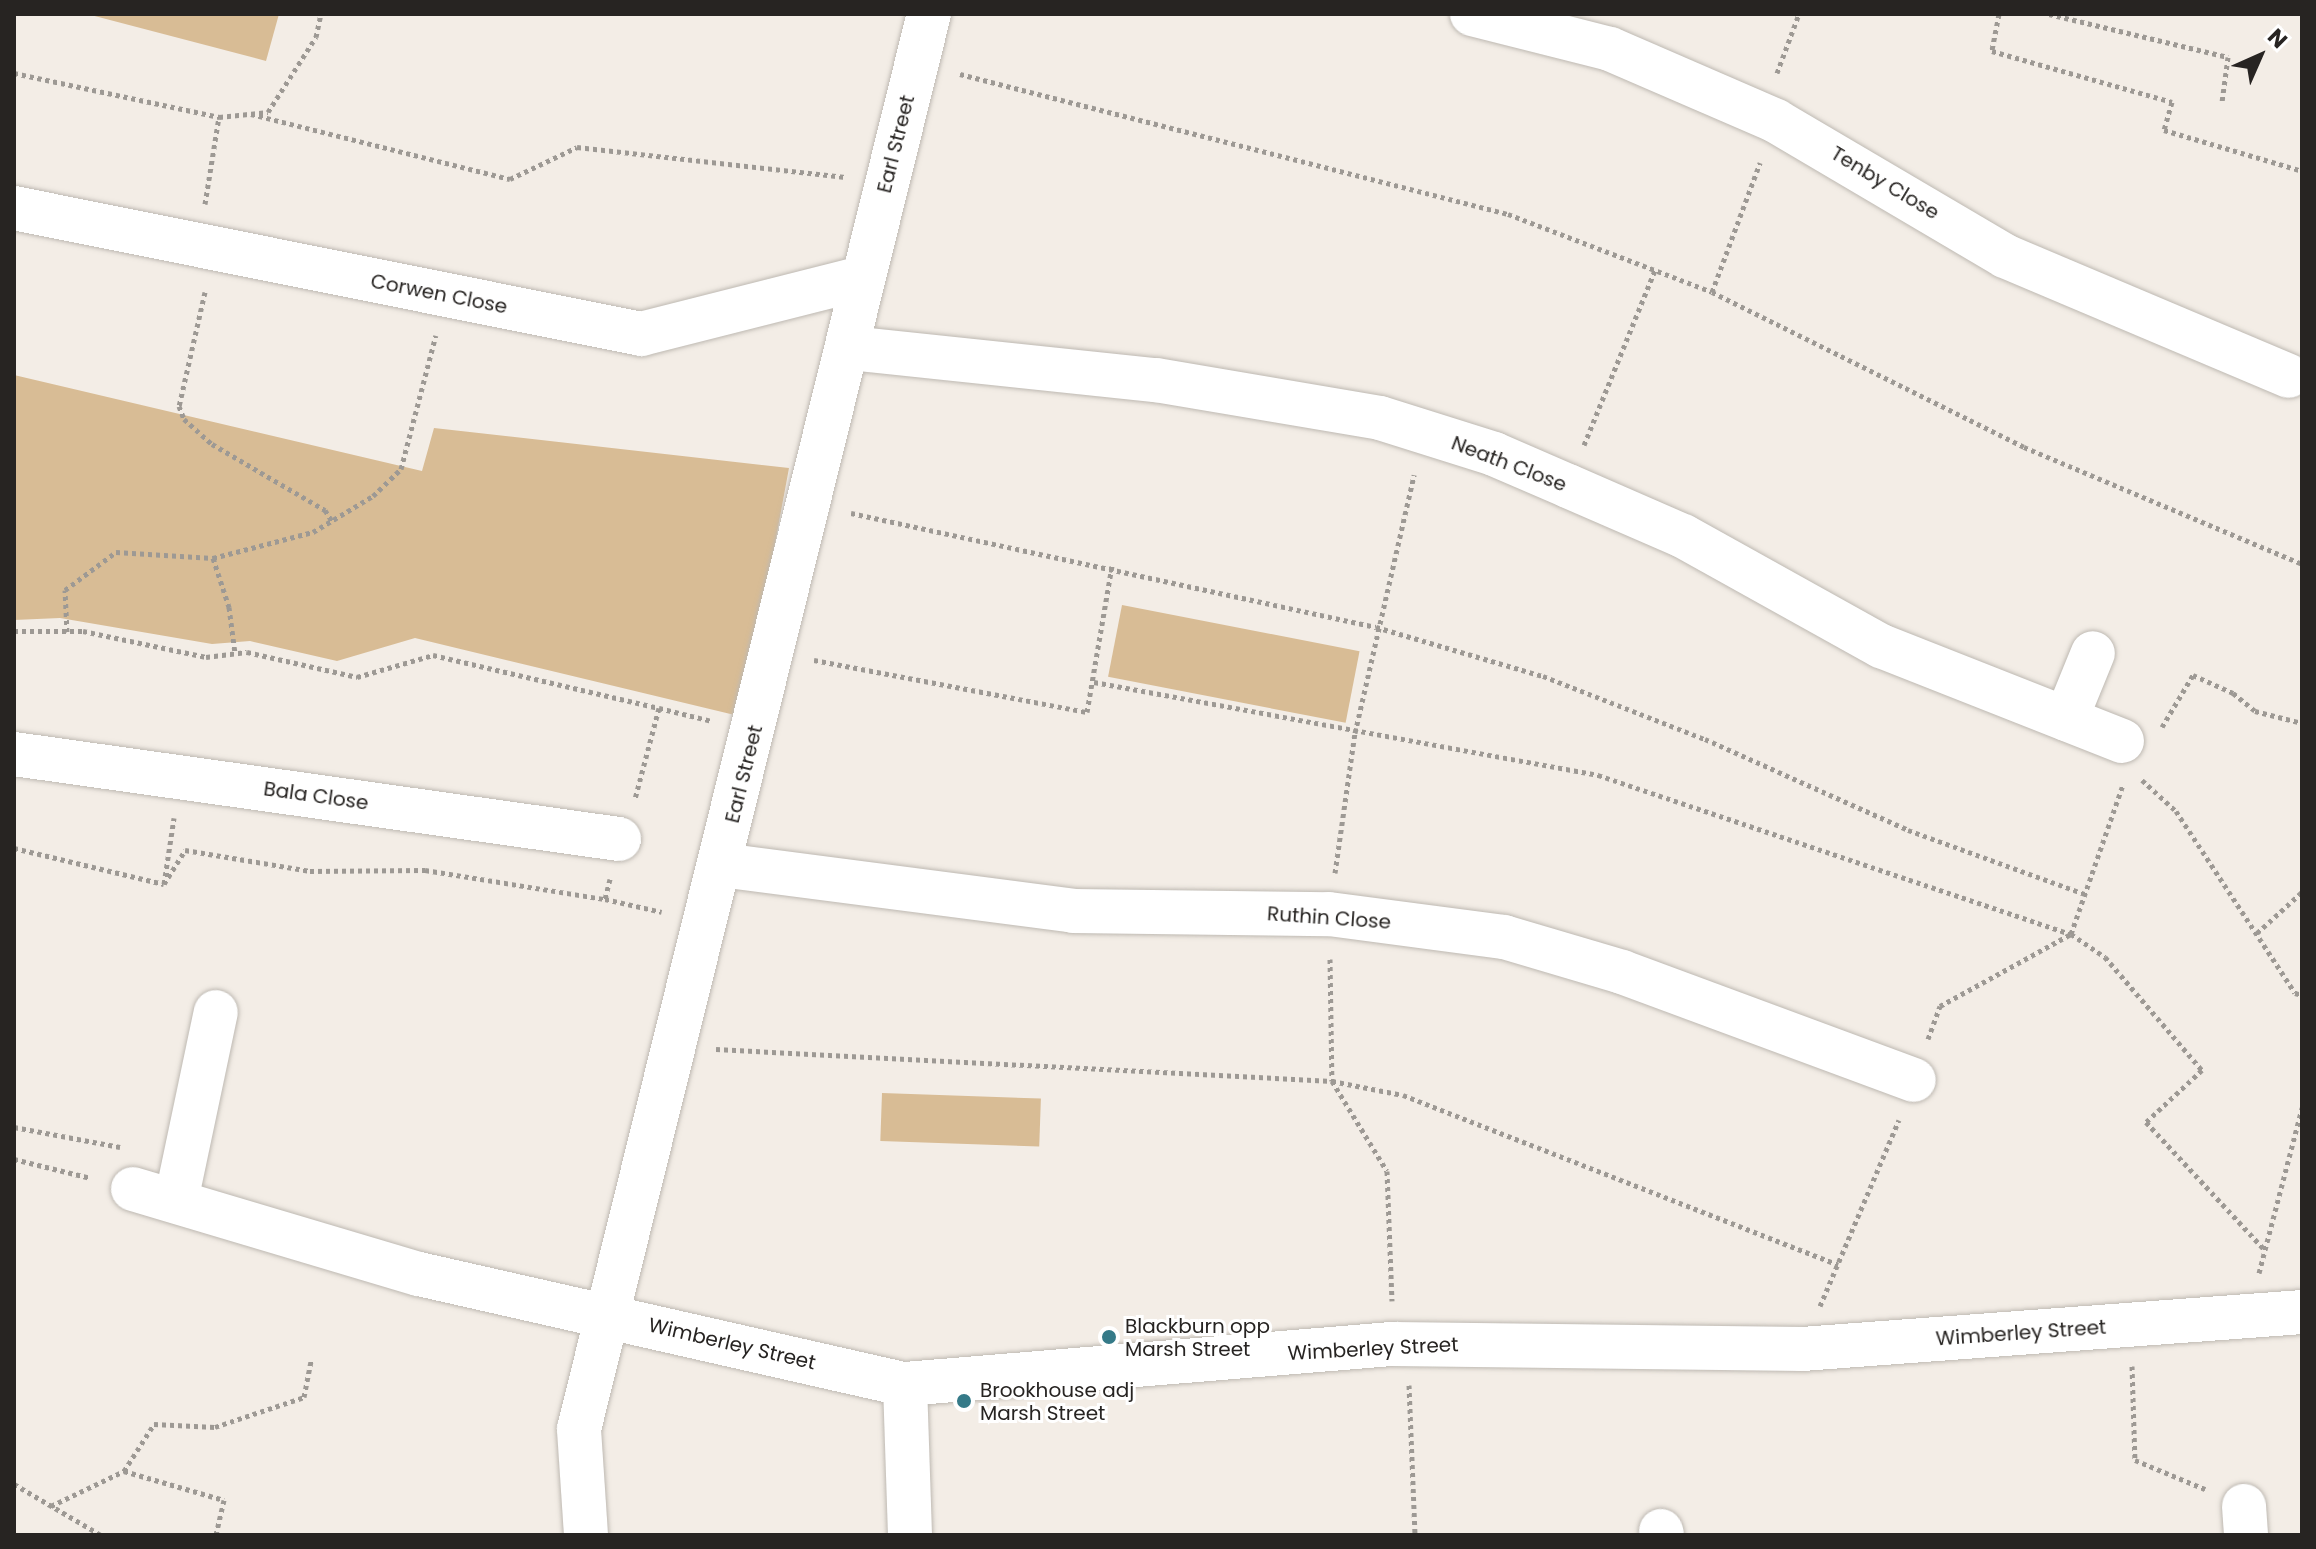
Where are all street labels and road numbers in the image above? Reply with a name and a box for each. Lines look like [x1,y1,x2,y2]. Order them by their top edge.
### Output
street label: Earl Street [872,93,920,195]
street label: Tenby Close [1826,141,1944,225]
street label: Corwen Close [369,269,509,319]
street label: Neath Close [1448,431,1570,497]
street label: Earl Street [720,723,768,825]
street label: Bala Close [262,777,370,815]
street label: Ruthin Close [1266,902,1392,934]
street label: Wimberley Street [646,1313,818,1375]
street label: Wimberley Street [1935,1315,2107,1351]
street label: Wimberley Street [1287,1333,1459,1365]

